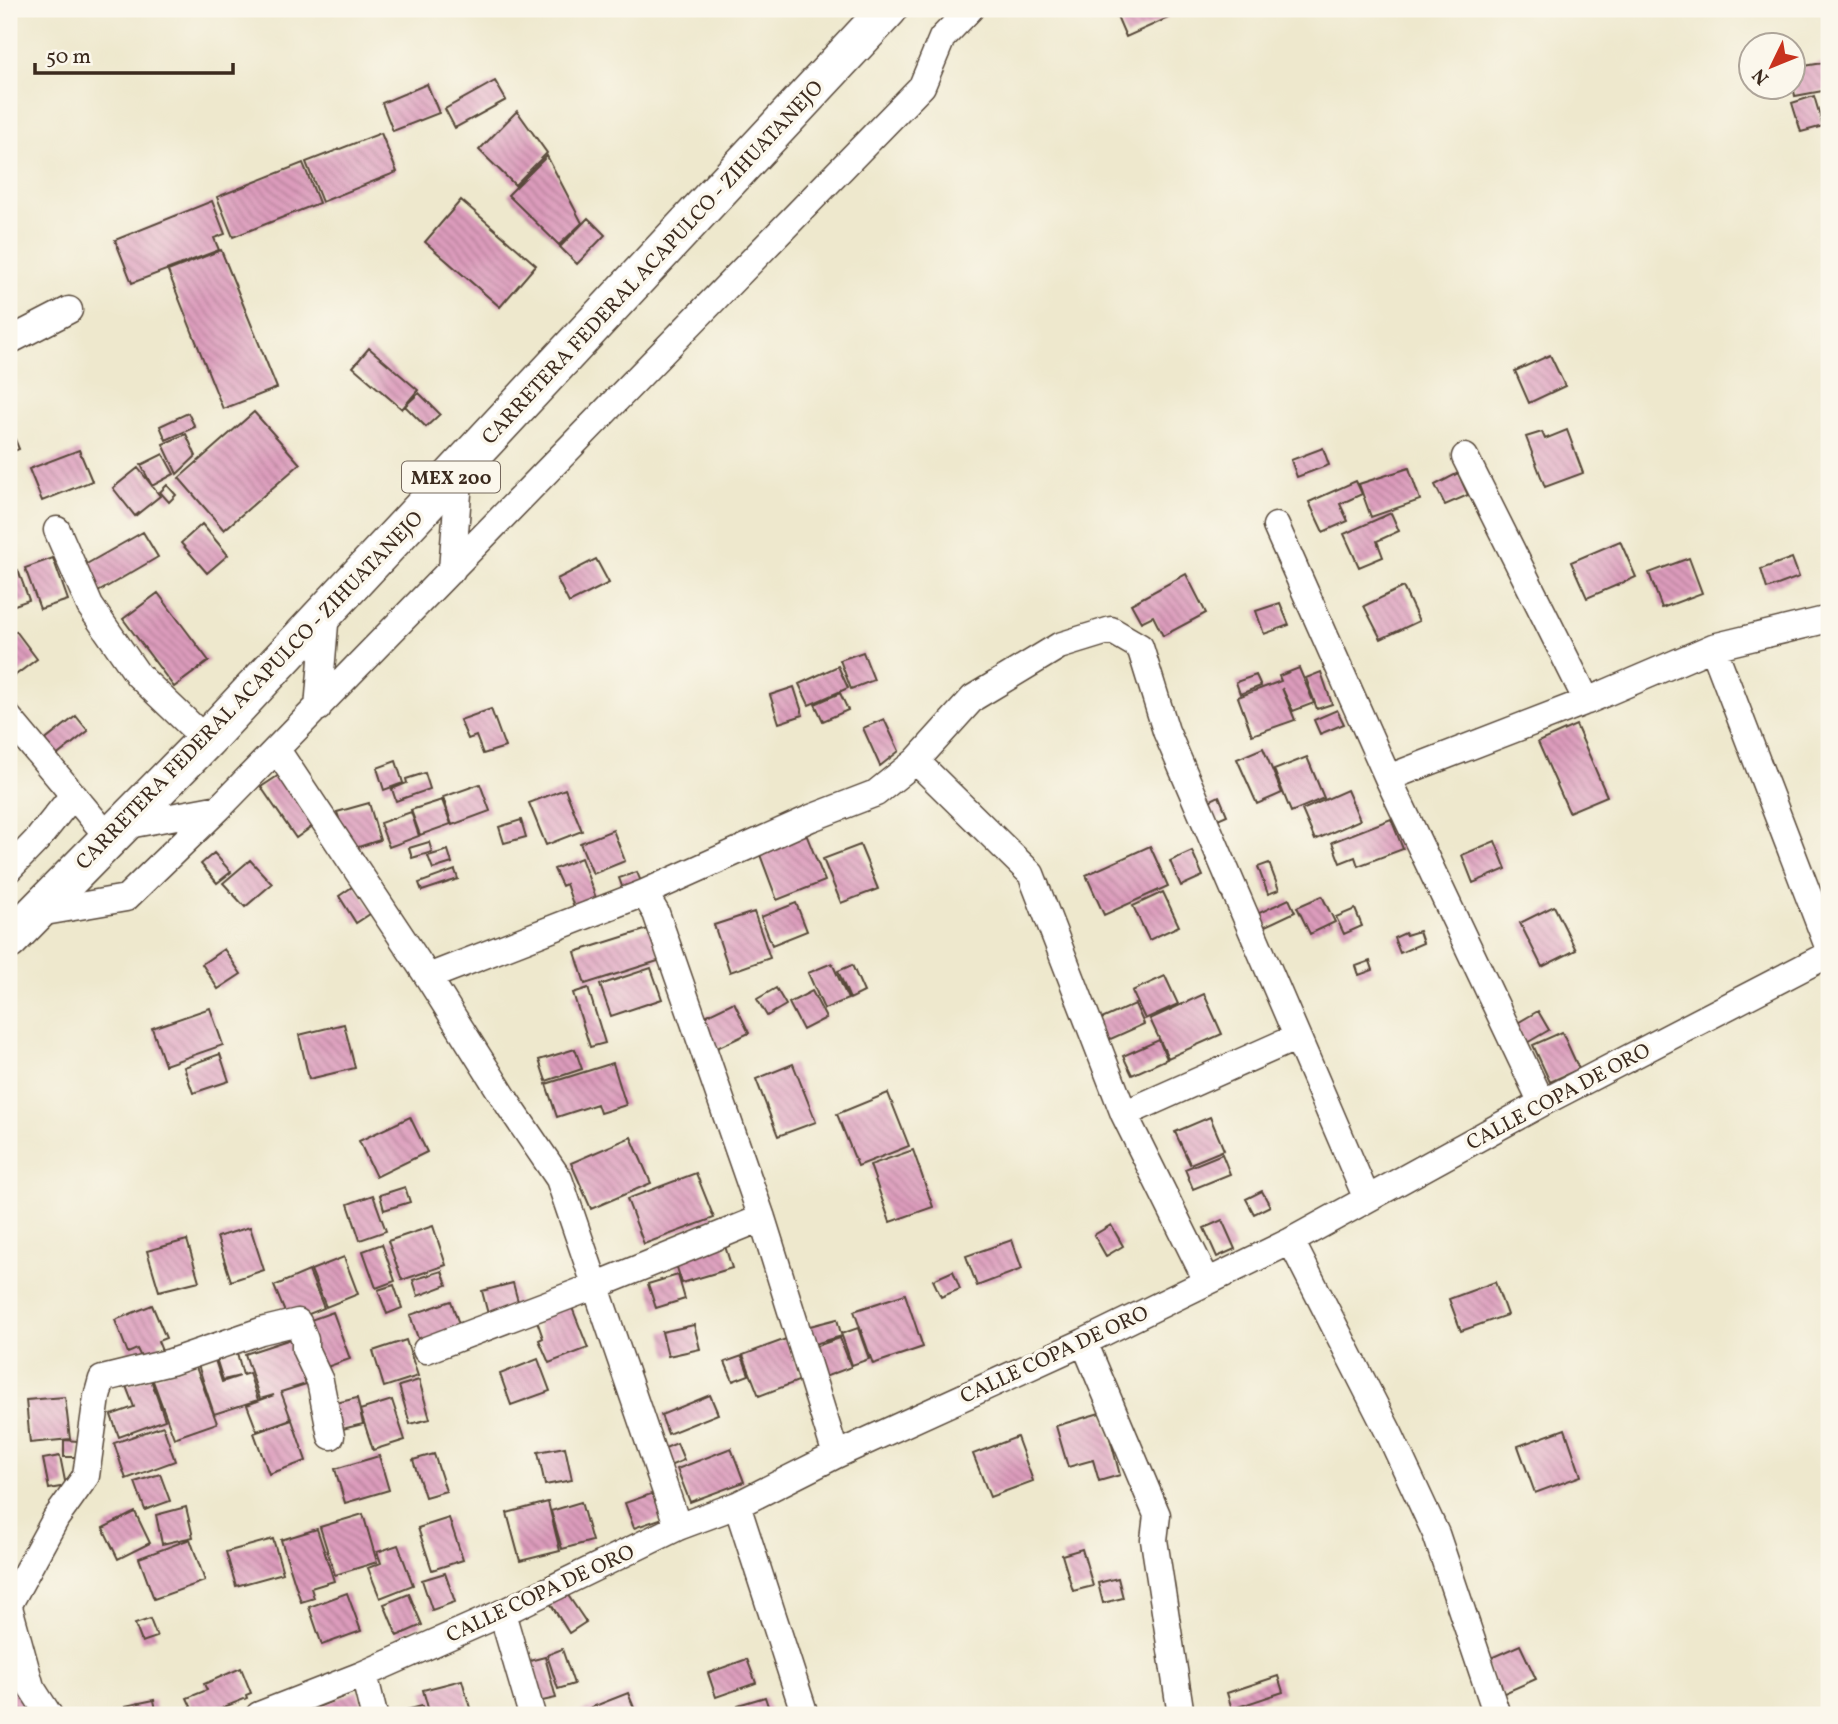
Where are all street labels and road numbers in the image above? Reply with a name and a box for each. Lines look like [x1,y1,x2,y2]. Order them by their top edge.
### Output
street label: CARRETERA FEDERAL ACAPULCO - ZIHUATANEJO [476,74,830,452]
road number: MEX 200 [402,462,500,492]
street label: CARRETERA FEDERAL ACAPULCO - ZIHUATANEJO [70,505,430,877]
street label: CALLE COPA DE ORO [1462,1037,1656,1158]
street label: CALLE COPA DE ORO [956,1299,1153,1412]
street label: CALLE COPA DE ORO [442,1538,639,1651]

